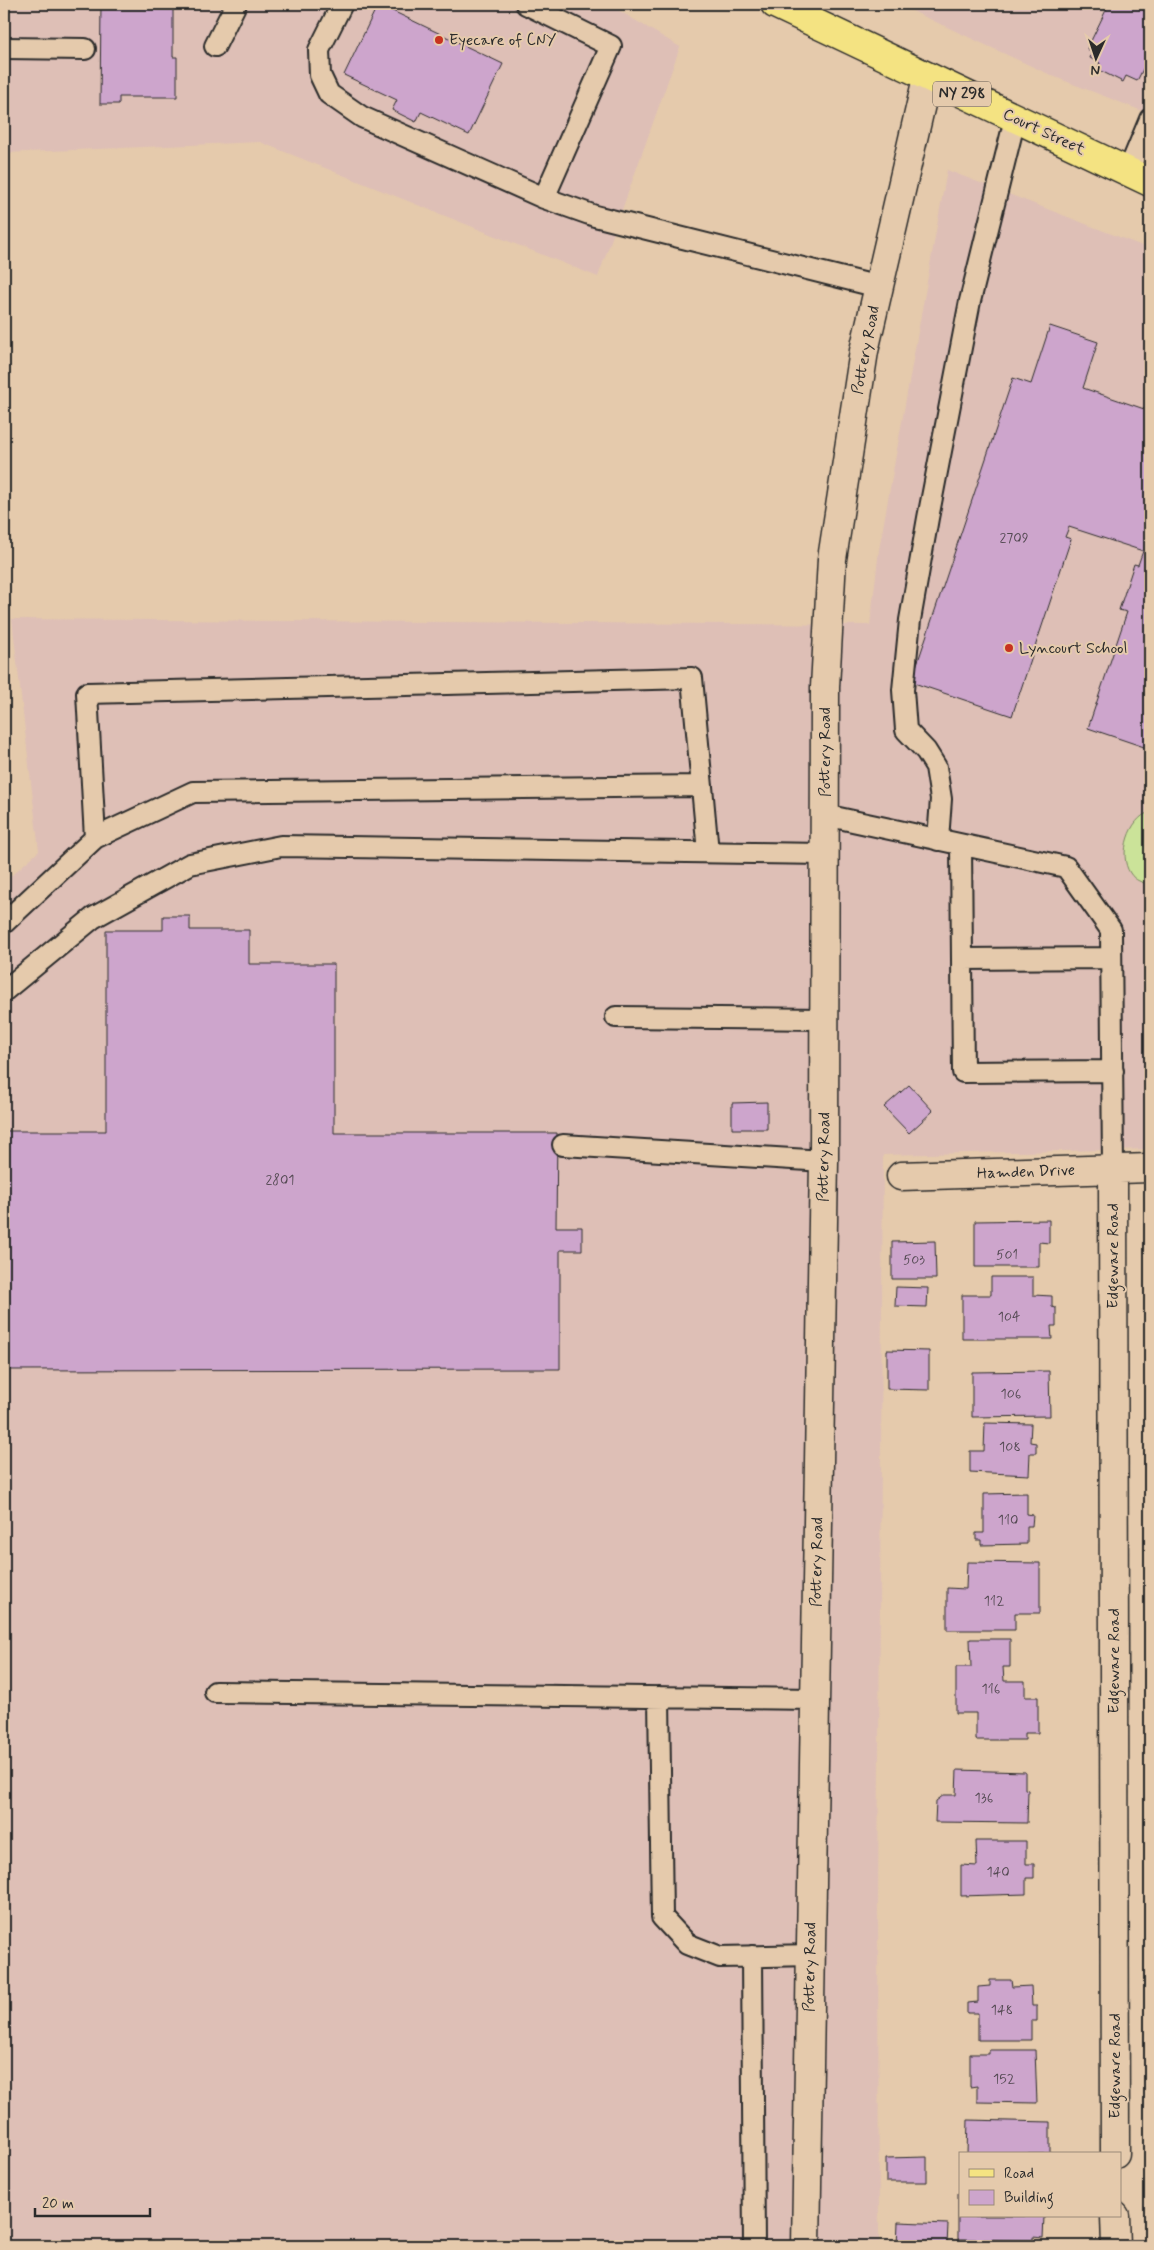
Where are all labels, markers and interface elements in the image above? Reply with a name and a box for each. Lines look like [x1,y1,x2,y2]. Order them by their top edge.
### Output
place label: Eyecare of CNY [449,30,556,51]
north arrow [1072,32,1122,82]
marker: Eyecare of CNY [433,34,445,46]
text: N [1090,61,1101,79]
road number: NY 298 [933,82,991,106]
street label: Court Street [999,104,1089,160]
street label: Pottery Road [847,304,885,396]
house number: 2709 [999,529,1029,547]
place label: Lyncourt School [1019,638,1127,659]
marker: Lyncourt School [1003,642,1015,654]
street label: Pottery Road [815,707,836,797]
street label: Pottery Road [813,1112,835,1202]
street label: Hamden Drive [977,1160,1075,1184]
house number: 2801 [265,1171,295,1189]
street label: Edgeware Road [1103,1203,1125,1309]
house number: 501 [996,1246,1018,1264]
house number: 503 [903,1251,925,1269]
house number: 104 [998,1308,1020,1326]
house number: 106 [1001,1385,1021,1403]
house number: 108 [999,1438,1021,1456]
house number: 110 [998,1511,1018,1529]
street label: Pottery Road [806,1517,828,1607]
house number: 112 [984,1592,1004,1610]
street label: Edgeware Road [1104,1608,1126,1714]
house number: 116 [982,1680,1000,1698]
house number: 136 [975,1789,993,1807]
house number: 140 [986,1863,1010,1881]
street label: Pottery Road [799,1922,821,2012]
house number: 148 [991,2001,1013,2019]
street label: Edgeware Road [1105,2013,1127,2119]
house number: 152 [993,2070,1015,2088]
legend [959,2152,1122,2218]
text: Road [1004,2164,1034,2184]
scale bar [35,2185,150,2217]
text: Building [1004,2188,1054,2209]
text: 20 m [42,2194,74,2214]

